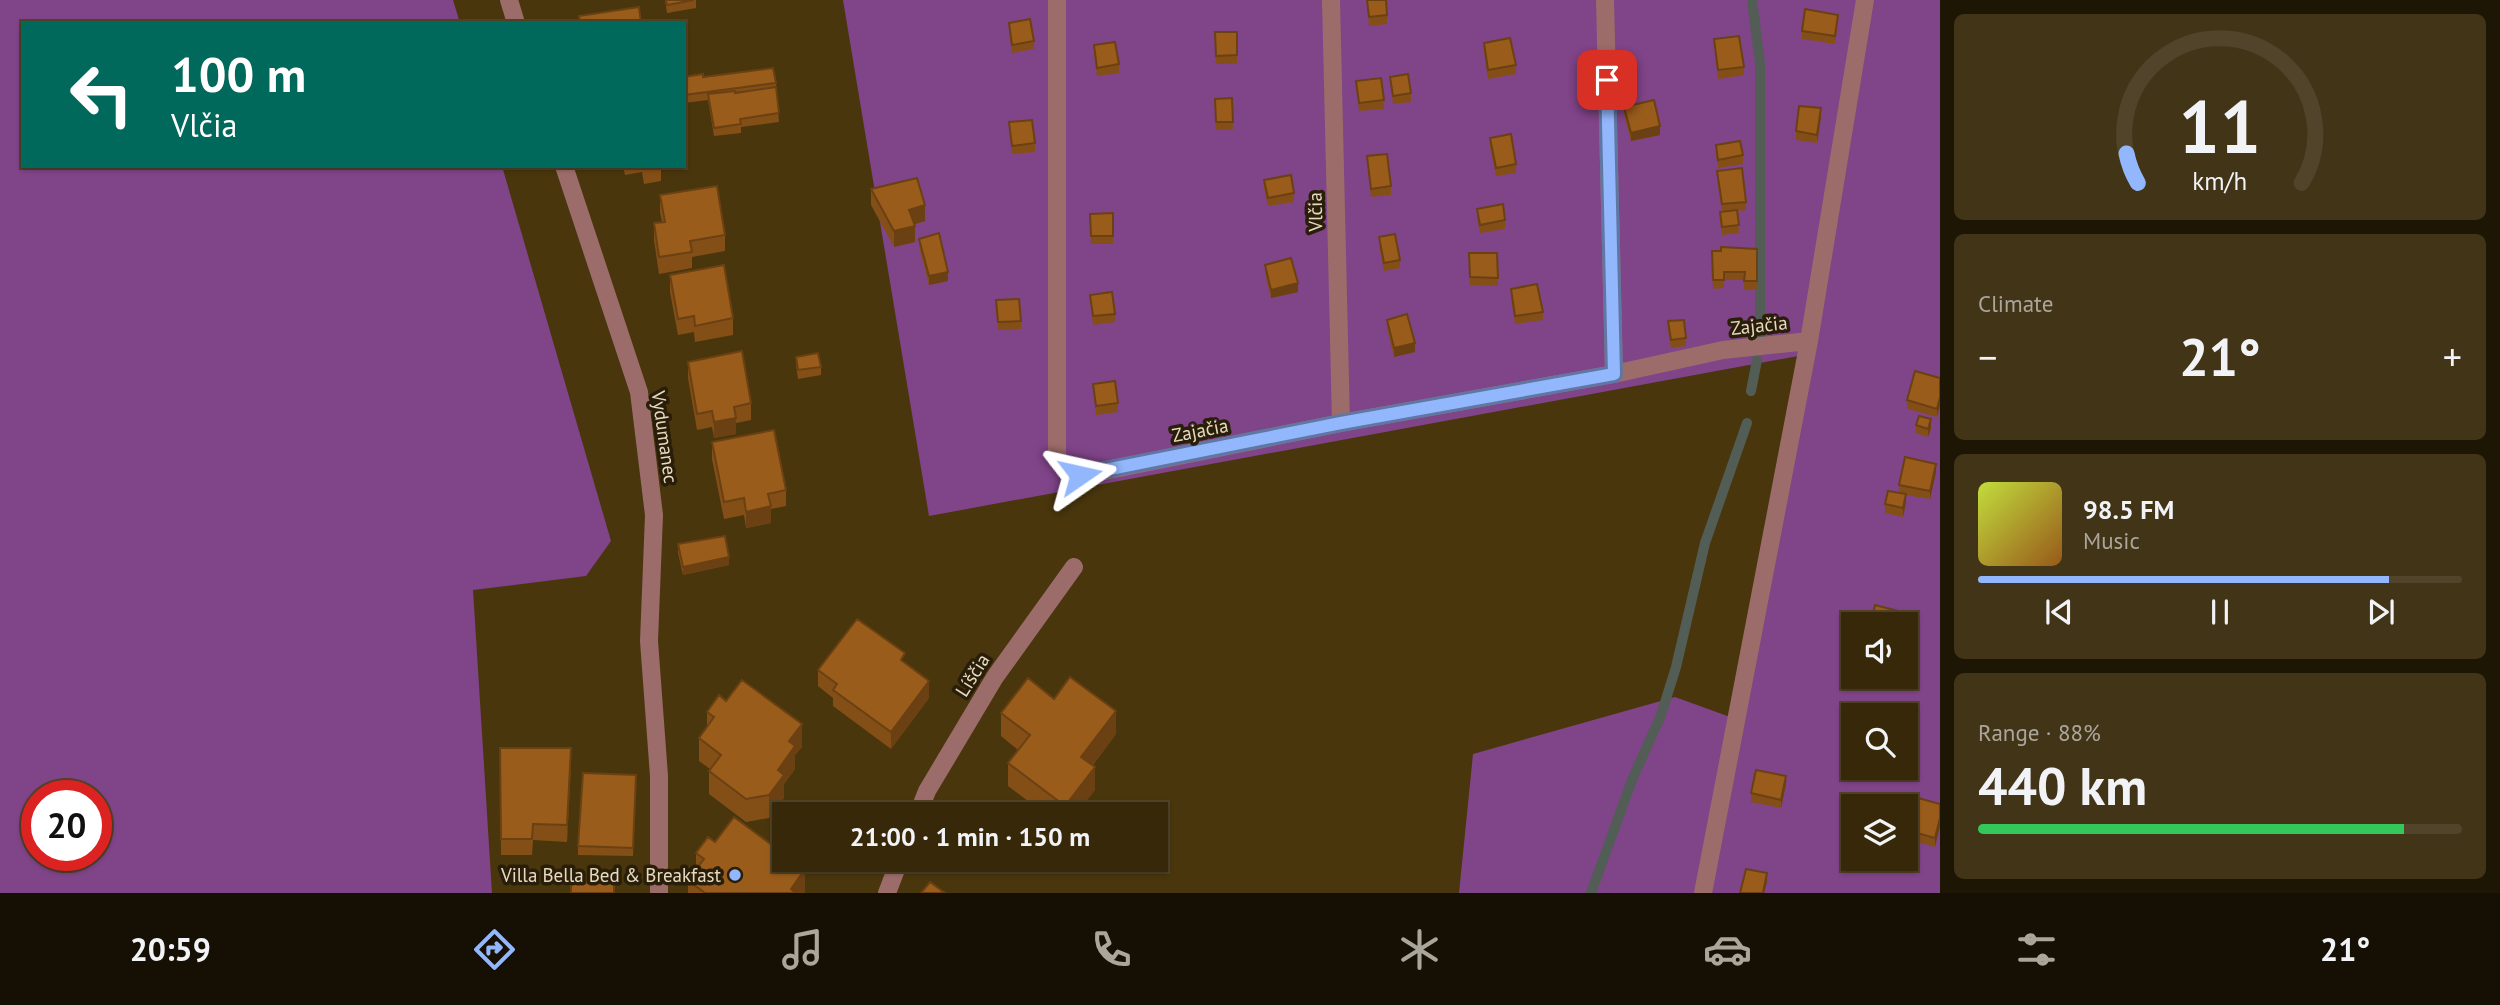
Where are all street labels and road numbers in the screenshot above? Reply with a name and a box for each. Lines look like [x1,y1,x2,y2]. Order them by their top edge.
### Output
street label: Vlčia [1303,192,1327,233]
street label: Zajačia [1729,310,1789,340]
street label: Vydumanec [647,388,683,485]
street label: Zajačia [1170,413,1230,447]
street label: Líščia [950,649,994,701]

